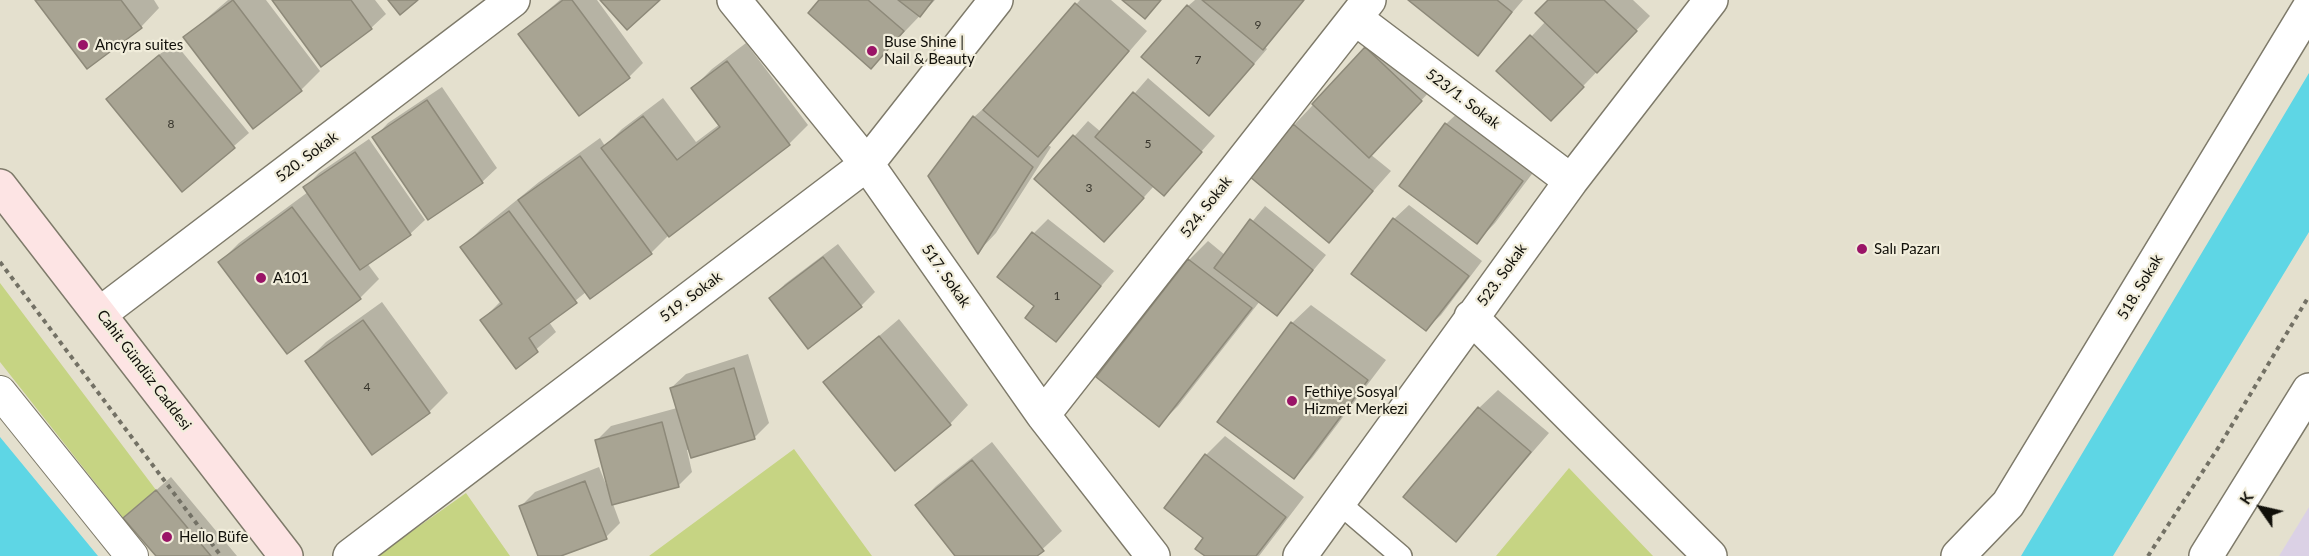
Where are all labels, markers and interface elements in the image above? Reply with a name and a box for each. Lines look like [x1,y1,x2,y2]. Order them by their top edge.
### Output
house number: 9 [1255,18,1261,32]
place label: Buse Shine | Nail & Beauty [884,33,975,68]
place label: Ancyra suites [95,36,183,54]
marker: Ancyra suites [76,38,90,52]
marker: Buse Shine | Nail & Beauty [865,44,879,58]
house number: 7 [1195,53,1201,67]
street label: 523/1. Sokak [1422,65,1504,133]
house number: 8 [168,117,174,131]
street label: 520. Sokak [273,128,341,186]
house number: 5 [1145,137,1151,151]
street label: 524. Sokak [1177,173,1235,241]
house number: 3 [1086,181,1092,195]
street label: 523. Sokak [1473,240,1531,310]
place label: Salı Pazarı [1874,240,1940,258]
street label: 517. Sokak [918,241,974,311]
marker: Salı Pazarı [1855,242,1869,256]
street label: 518. Sokak [2114,251,2166,323]
street label: 519. Sokak [657,268,725,326]
place label: A101 [273,269,309,287]
marker: A101 [254,271,268,285]
house number: 1 [1054,289,1060,303]
street label: Cahit Gündüz Caddesi [93,306,195,434]
house number: 4 [364,380,370,394]
place label: Fethiye Sosyal Hizmet Merkezi [1304,383,1408,418]
marker: Fethiye Sosyal Hizmet Merkezi [1285,394,1299,408]
north arrow [2231,478,2291,538]
text: K [2235,488,2257,508]
place label: Hello Büfe [179,528,248,546]
marker: Hello Büfe [160,530,174,544]

